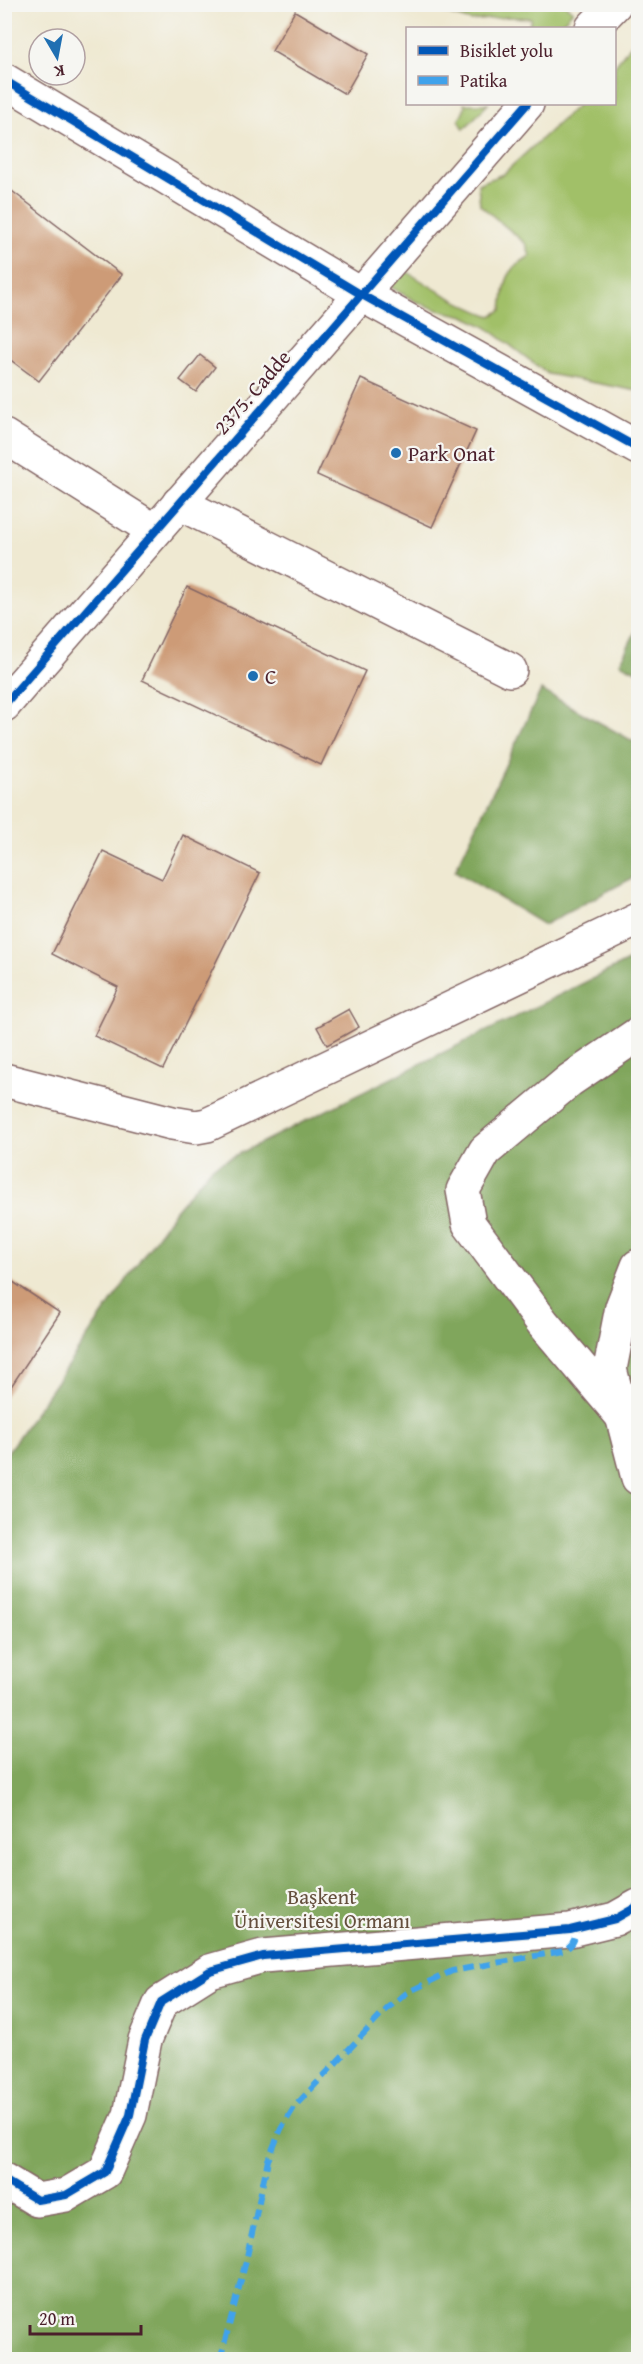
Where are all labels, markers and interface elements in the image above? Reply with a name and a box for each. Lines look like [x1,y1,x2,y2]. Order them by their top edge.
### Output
north arrow [27,27,87,87]
legend [406,27,616,105]
text: Bisiklet yolu [460,37,553,64]
text: K [52,59,67,85]
text: Patika [460,67,508,94]
street label: 2375. Cadde [206,343,298,441]
place label: Park Onat [408,438,496,469]
marker: Park Onat [389,446,403,460]
place label: C [265,661,276,692]
marker: C [246,669,260,683]
park label: Başkent Üniversitesi Ormanı [234,1881,410,1936]
scale bar [30,2298,141,2336]
text: 20 m [39,2305,75,2332]

